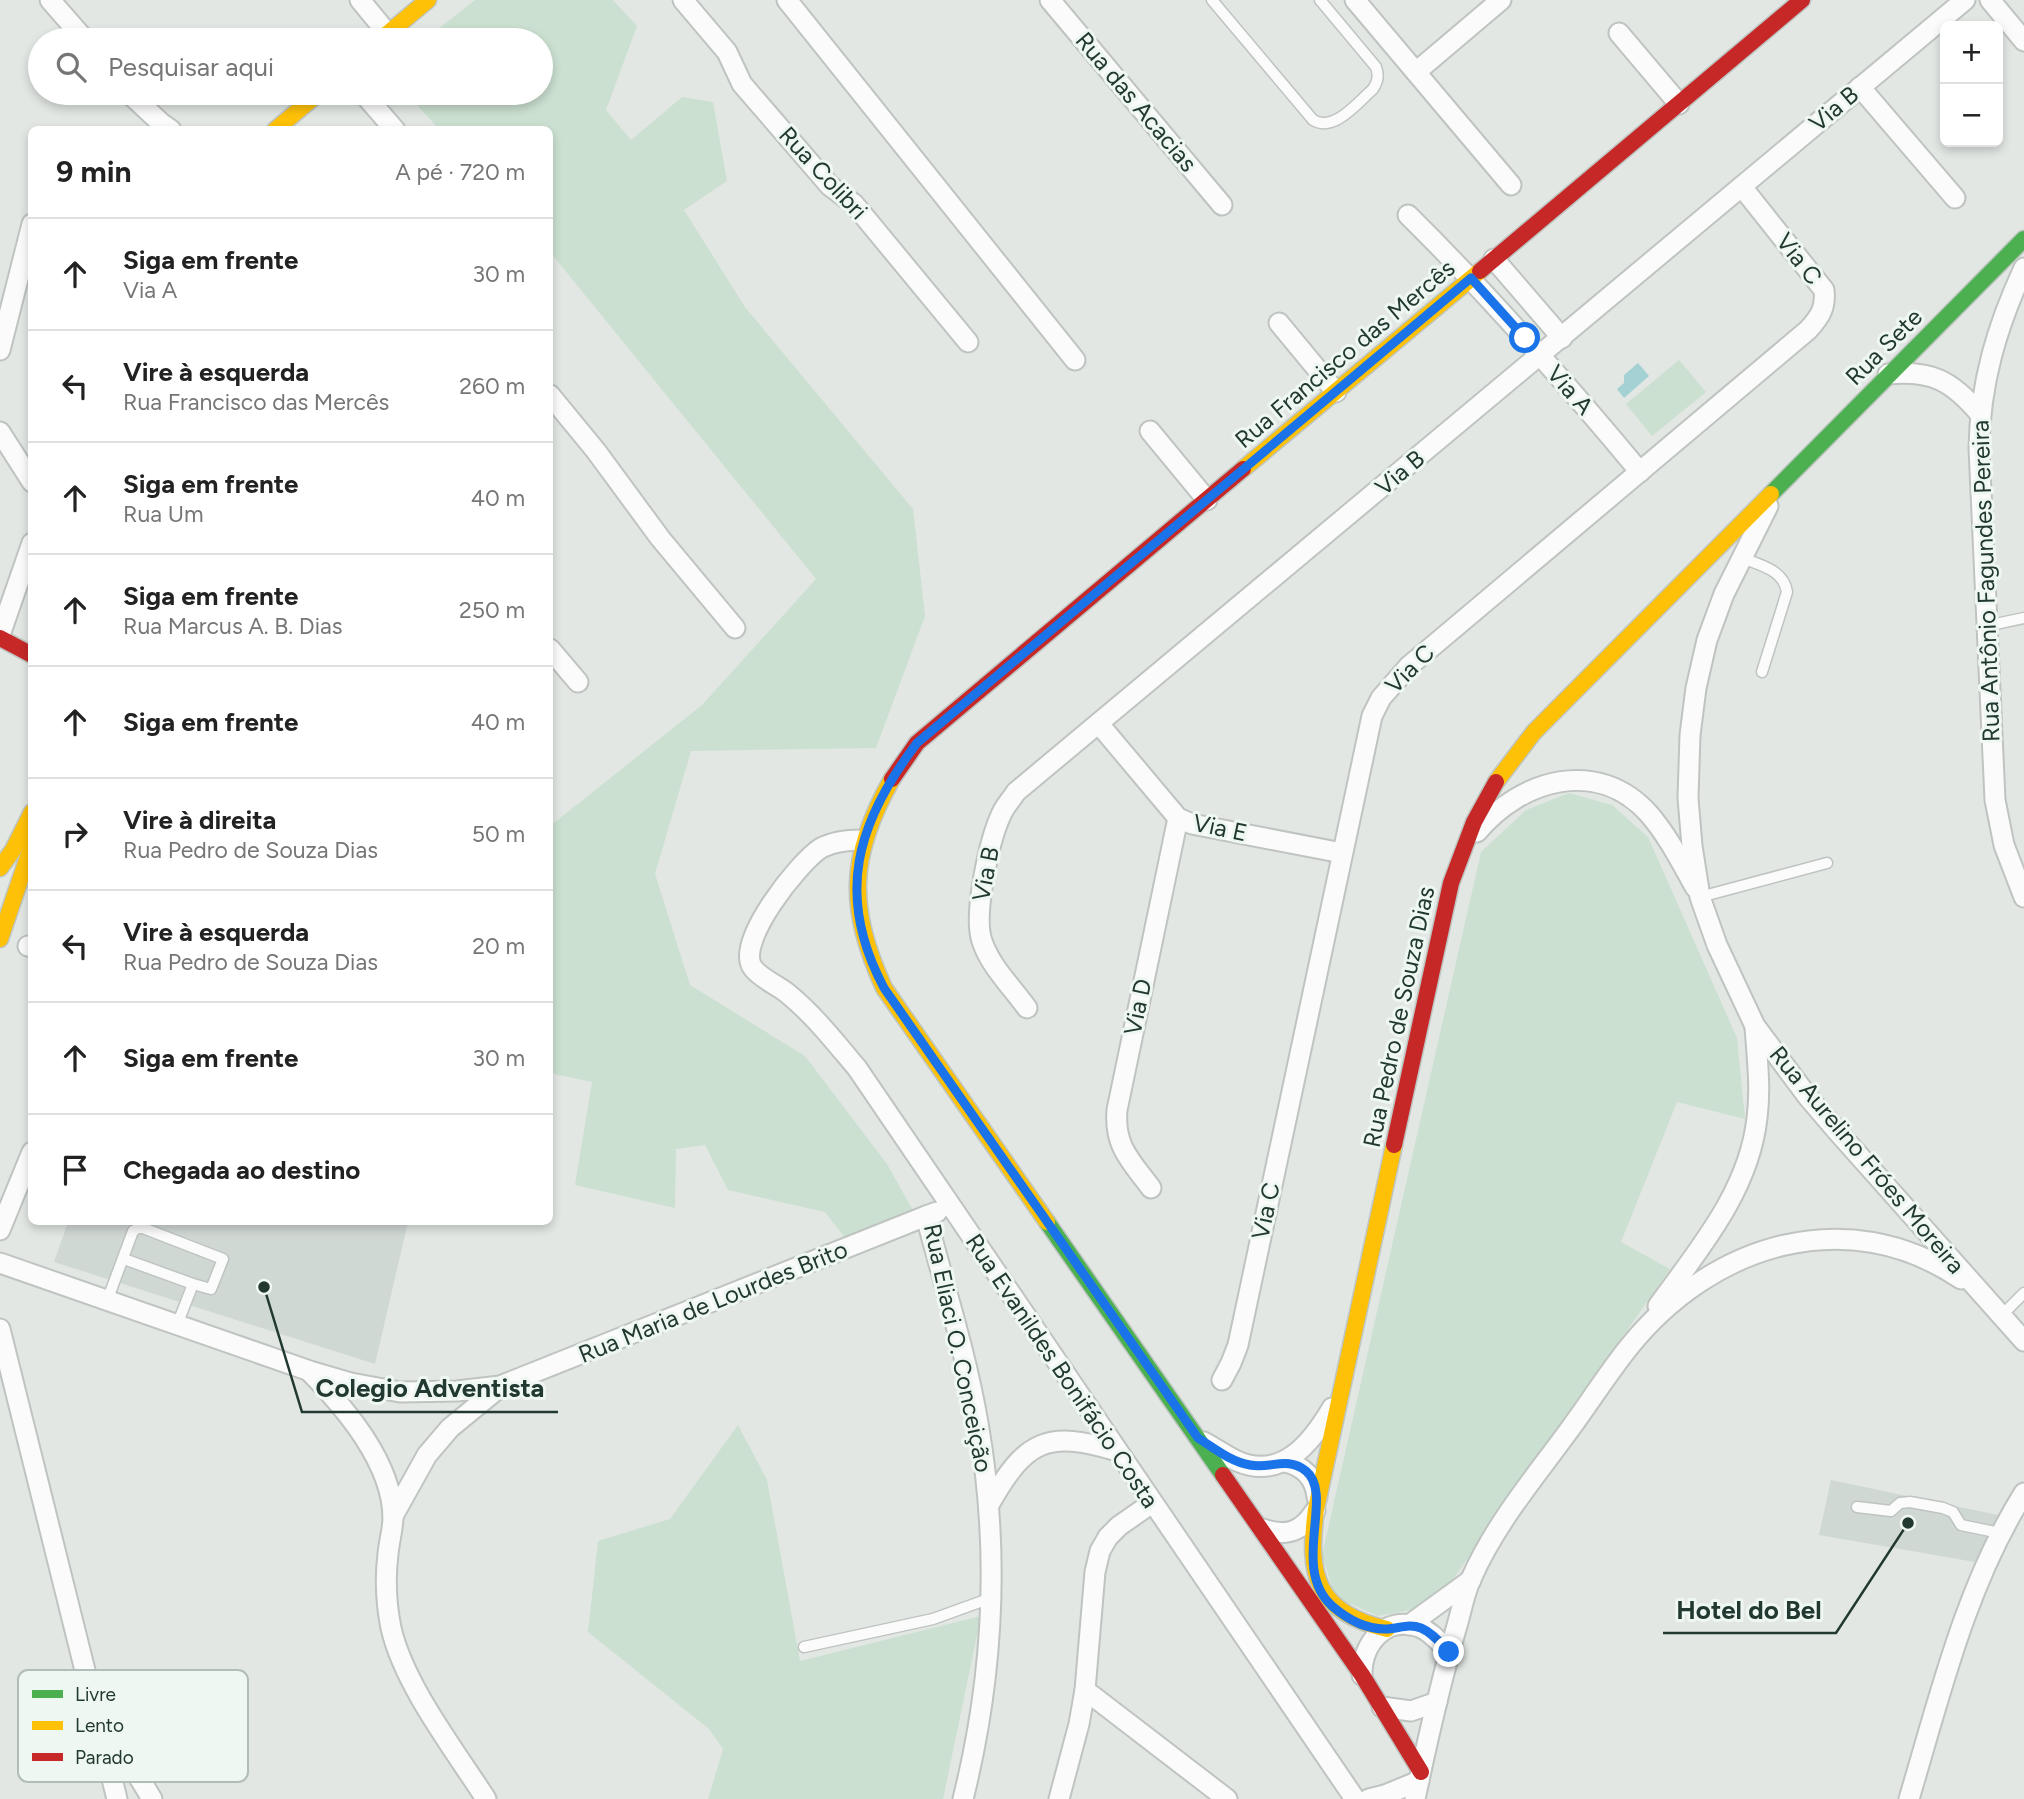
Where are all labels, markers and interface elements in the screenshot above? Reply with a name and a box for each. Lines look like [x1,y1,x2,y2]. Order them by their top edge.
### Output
map controls [1940,21,2003,147]
button: + [1940,21,2003,84]
street label: Rua das Acacias [1070,26,1203,177]
search box [28,28,553,105]
icon: search [52,48,90,86]
text: Pesquisar aqui [108,51,274,83]
street label: Via B [1803,80,1864,137]
button: − [1940,84,2003,147]
street label: Rua Colibri [773,120,874,225]
text: 9 min [56,153,132,190]
text: A pé · 720 m [395,158,525,186]
street label: Via C [1770,227,1829,290]
text: Siga em frente [123,244,298,276]
street label: Rua Francisco das Mercês [1229,253,1460,454]
icon: ahead [56,255,94,293]
text: 30 m [472,260,525,288]
text: Via A [123,276,177,304]
street label: Rua Sete [1839,302,1928,391]
route start [1509,322,1540,353]
text: Vire à esquerda [123,356,309,388]
street label: Via A [1541,359,1600,421]
icon: left [56,367,94,405]
text: 260 m [459,372,525,400]
text: Rua Francisco das Mercês [123,388,389,416]
street label: Rua Antônio Fagundes Pereira [1965,420,2006,743]
street label: Via B [1369,444,1430,501]
text: Siga em frente [123,468,298,500]
icon: ahead [56,479,94,517]
text: 40 m [471,484,525,512]
text: Rua Um [123,500,203,528]
text: Siga em frente [123,580,298,612]
icon: ahead [56,591,94,629]
text: 250 m [459,596,525,624]
text: Rua Marcus A. B. Dias [123,612,342,640]
street label: Via C [1379,638,1440,699]
icon: ahead [56,703,94,741]
text: Siga em frente [123,706,298,738]
text: 40 m [471,708,525,736]
text: Vire à direita [123,804,276,836]
street label: Via E [1190,808,1250,847]
icon: right [56,815,94,853]
text: 50 m [472,820,525,848]
text: Rua Pedro de Souza Dias [123,836,378,864]
street label: Via B [966,844,1005,904]
street label: Rua Pedro de Souza Dias [1357,884,1440,1150]
text: Vire à esquerda [123,916,309,948]
icon: left [56,927,94,965]
text: 20 m [472,932,525,960]
text: Rua Pedro de Souza Dias [123,948,378,976]
street label: Via D [1117,976,1158,1038]
icon: ahead [56,1039,94,1077]
street label: Rua Aurelino Fróes Moreira [1764,1040,1971,1279]
text: Siga em frente [123,1042,298,1074]
text: 30 m [472,1044,525,1072]
icon: arrive [56,1151,94,1189]
text: Chegada ao destino [123,1154,360,1186]
street label: Via C [1245,1180,1286,1242]
street label: Rua Eliaci O. Conceição [918,1221,999,1475]
street label: Rua Evanildes Bonifácio Costa [960,1228,1165,1513]
street label: Rua Maria de Lourdes Brito [574,1234,852,1369]
callout: Colegio Adventista [302,1365,558,1412]
text: Colegio Adventista [316,1372,544,1404]
callout: Hotel do Bel [1663,1586,1836,1633]
text: Hotel do Bel [1676,1594,1822,1626]
route end [1433,1636,1464,1667]
legend [18,1670,248,1782]
text: Livre [75,1683,116,1706]
text: Lento [75,1714,124,1737]
text: Parado [75,1746,134,1769]

